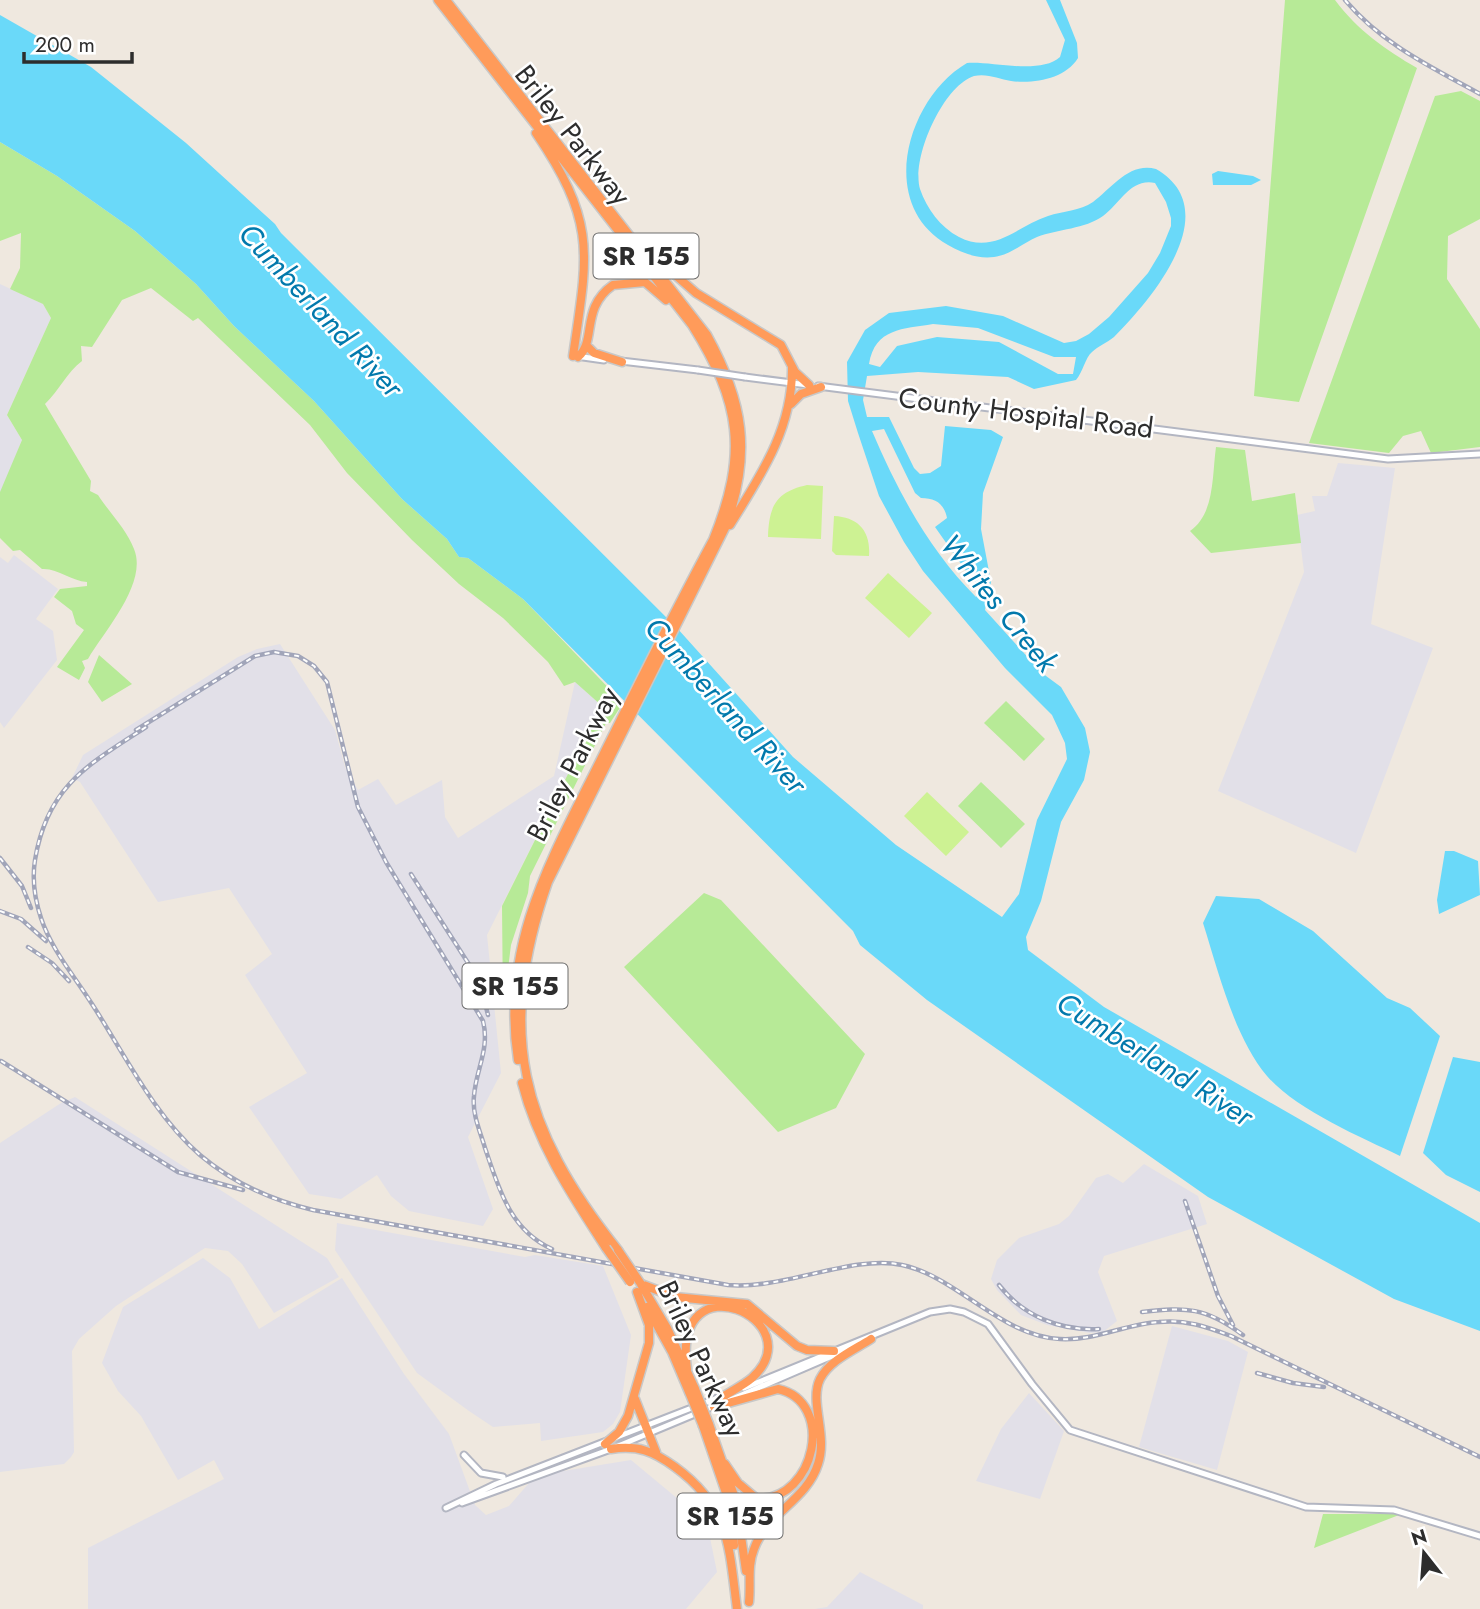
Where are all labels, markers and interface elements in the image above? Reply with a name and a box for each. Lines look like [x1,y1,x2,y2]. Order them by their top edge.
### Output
scale bar [24,21,133,65]
text: 200 m [35,30,95,60]
street label: Briley Parkway [505,56,641,215]
water label: Cumberland River [229,213,415,408]
road number: SR 155 [594,233,698,278]
street label: County Hospital Road [896,377,1156,449]
water label: Whites Creek [930,525,1069,682]
water label: Cumberland River [635,607,819,804]
street label: Briley Parkway [516,679,630,848]
road number: SR 155 [462,964,568,1009]
water label: Cumberland River [1048,981,1263,1138]
street label: Briley Parkway [647,1274,756,1445]
road number: SR 155 [678,1494,782,1539]
north arrow [1389,1518,1459,1588]
text: N [1408,1522,1430,1552]

